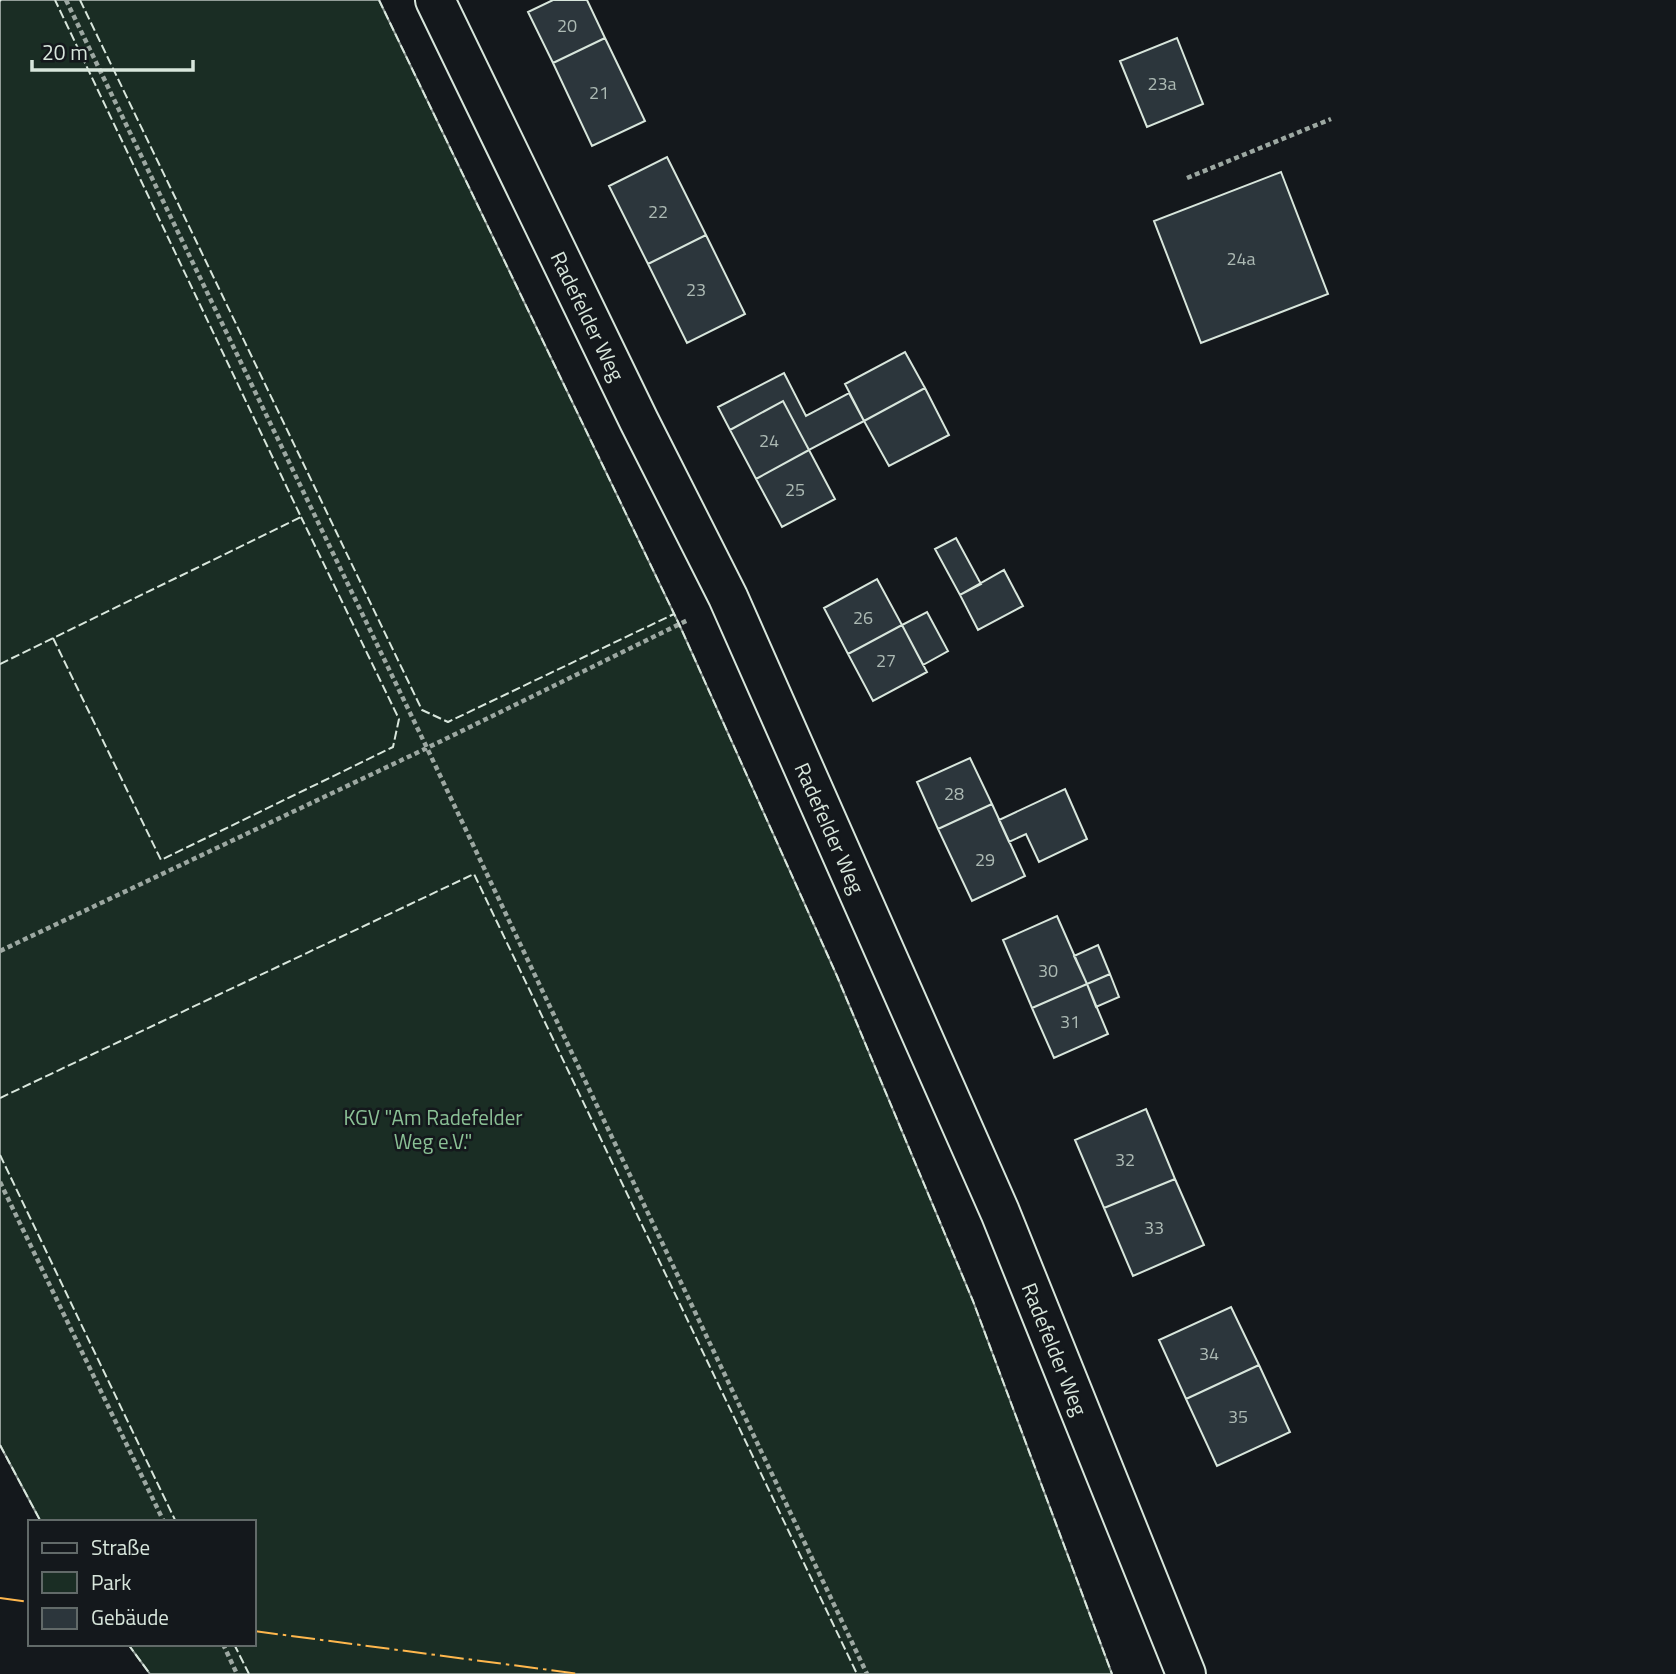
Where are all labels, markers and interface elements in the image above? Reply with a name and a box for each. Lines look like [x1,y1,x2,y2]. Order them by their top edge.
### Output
house number: 20 [557,12,577,39]
scale bar [32,28,192,72]
text: 20 m [42,36,88,68]
house number: 23a [1147,70,1177,97]
house number: 21 [589,79,609,106]
house number: 22 [648,198,668,225]
house number: 24a [1226,245,1256,272]
street label: Radefelder Weg [543,246,633,386]
house number: 23 [686,276,706,303]
house number: 24 [759,427,779,454]
house number: 25 [785,476,805,503]
house number: 26 [853,604,873,631]
house number: 27 [876,647,896,674]
street label: Radefelder Weg [787,757,873,899]
house number: 28 [944,780,964,807]
house number: 29 [975,846,995,873]
house number: 30 [1038,957,1058,984]
house number: 31 [1060,1008,1080,1035]
park label: KGV "Am Radefelder Weg e.V." [343,1101,523,1157]
house number: 32 [1115,1146,1135,1173]
house number: 33 [1144,1214,1164,1241]
street label: Radefelder Weg [1014,1278,1096,1420]
house number: 34 [1199,1340,1219,1367]
house number: 35 [1228,1403,1248,1430]
legend [28,1520,256,1646]
text: Straße [91,1531,150,1563]
text: Park [91,1566,131,1598]
text: Gebäude [91,1601,169,1633]

